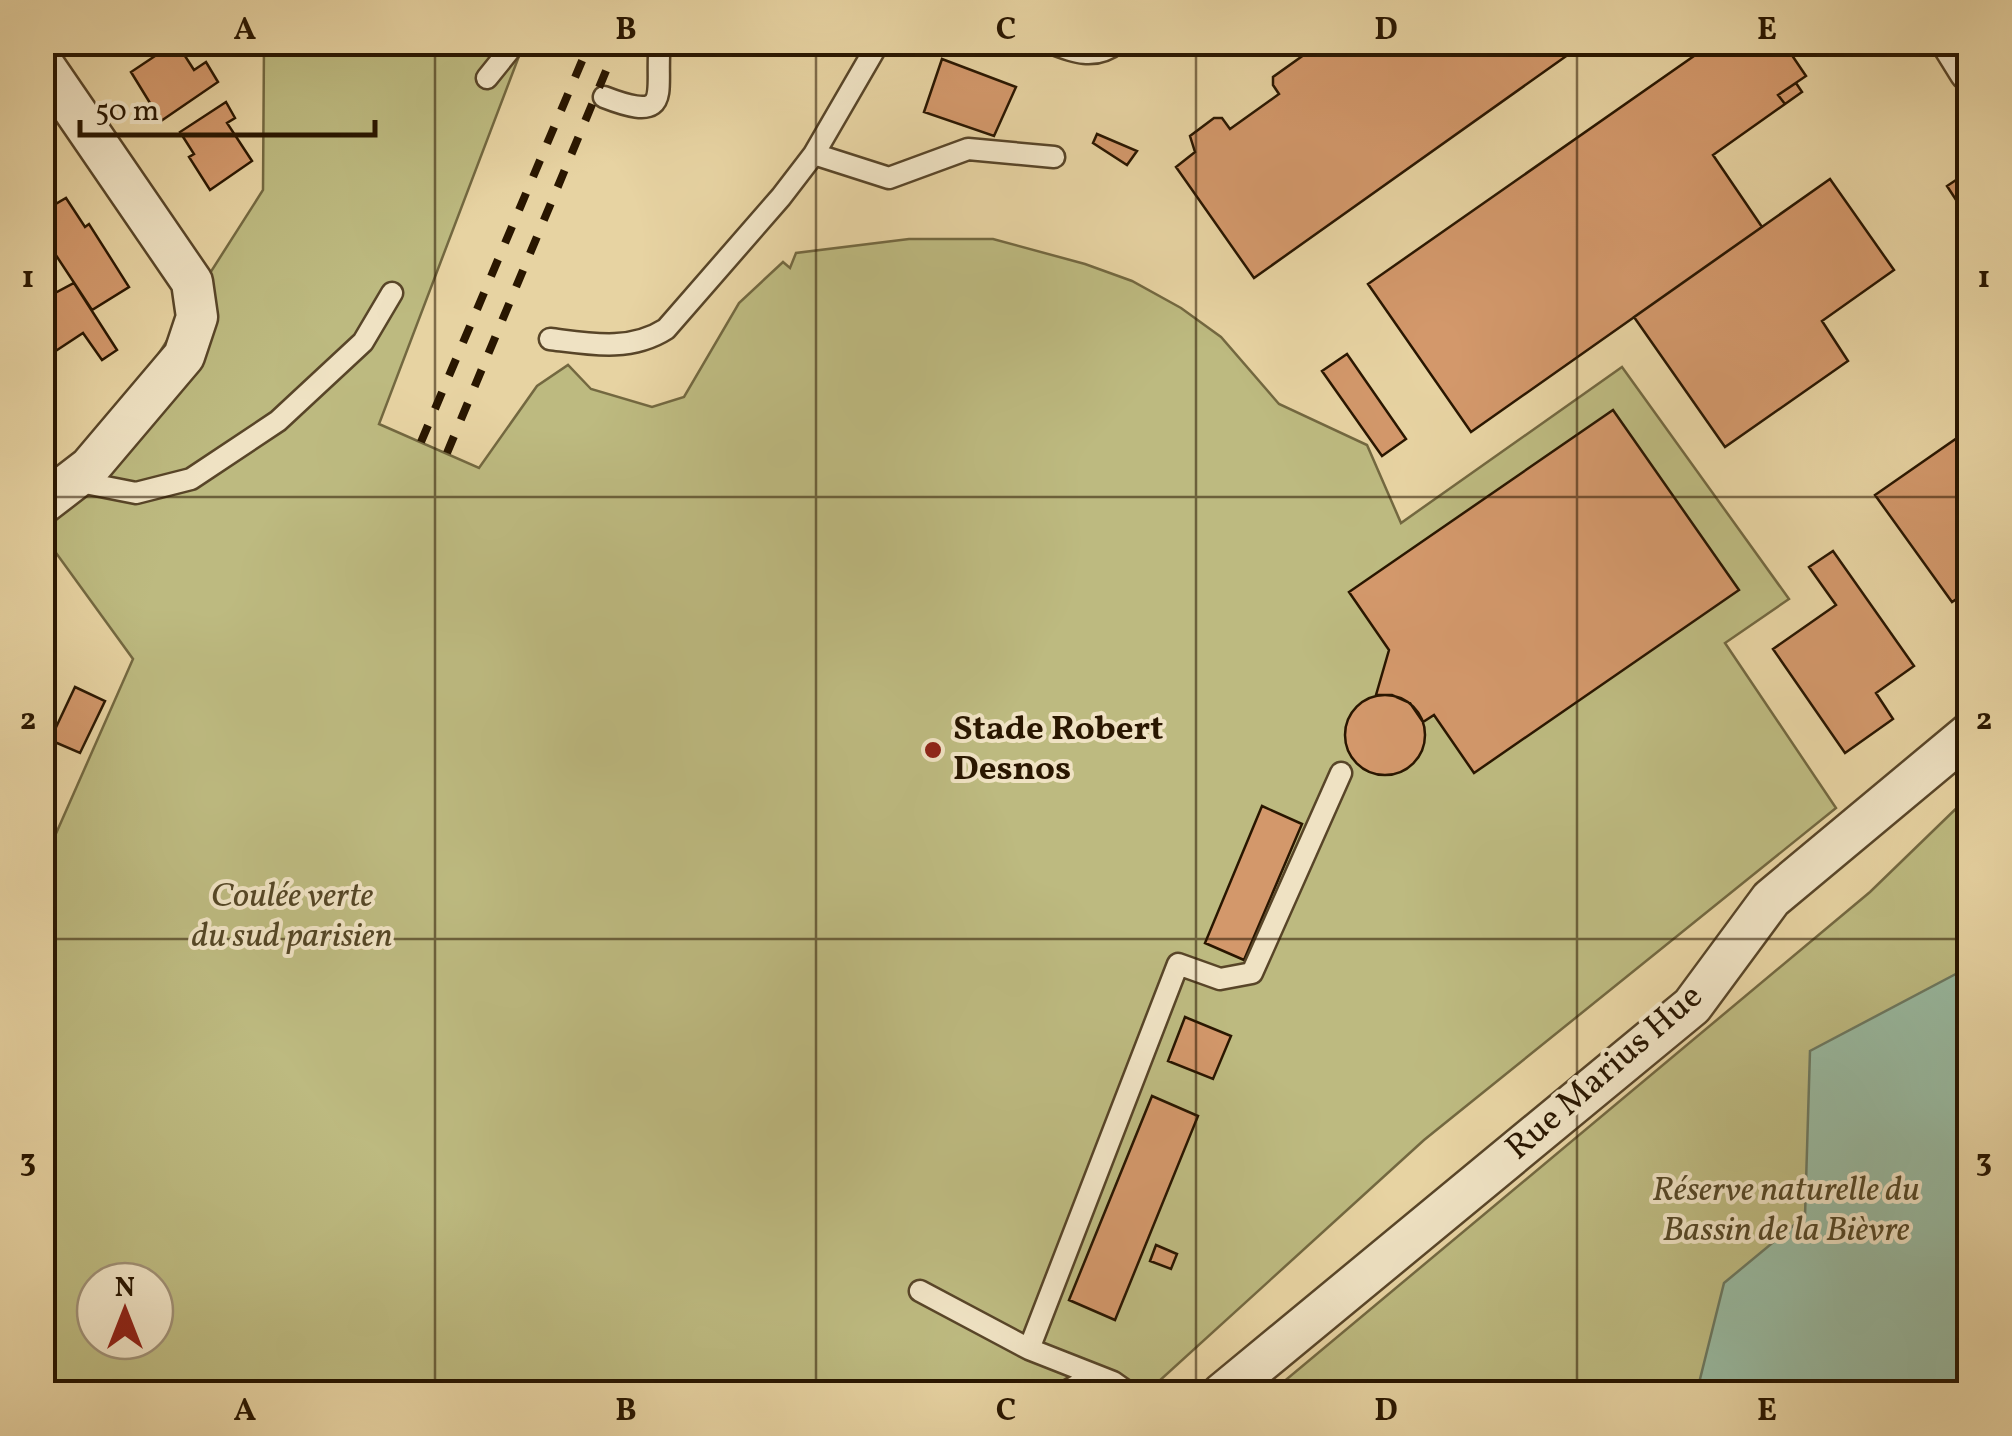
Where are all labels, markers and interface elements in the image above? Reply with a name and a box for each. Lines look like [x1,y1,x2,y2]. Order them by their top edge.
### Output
text: A [234,9,257,53]
text: B [615,9,637,53]
text: C [996,9,1016,53]
text: D [1374,9,1398,53]
text: E [1757,9,1777,53]
scale bar [80,75,375,137]
text: 50 m [95,91,159,133]
text: 1 [22,257,34,301]
text: 1 [1978,257,1990,301]
text: 2 [20,699,36,743]
text: 2 [1976,699,1992,743]
place label: Stade Robert Desnos [953,706,1163,794]
marker: Stade Robert Desnos [922,739,944,761]
park label: Coulée verte du sud parisien [191,873,393,961]
street label: Rue Marius Hue [1496,974,1714,1172]
text: 3 [20,1141,36,1185]
text: 3 [1976,1141,1992,1185]
park label: Réserve naturelle du Bassin de la Bièvre [1652,1167,1920,1255]
north arrow [75,1261,175,1361]
text: N [115,1269,135,1308]
text: A [234,1390,257,1434]
text: B [615,1390,637,1434]
text: C [996,1390,1016,1434]
text: D [1374,1390,1398,1434]
text: E [1757,1390,1777,1434]

